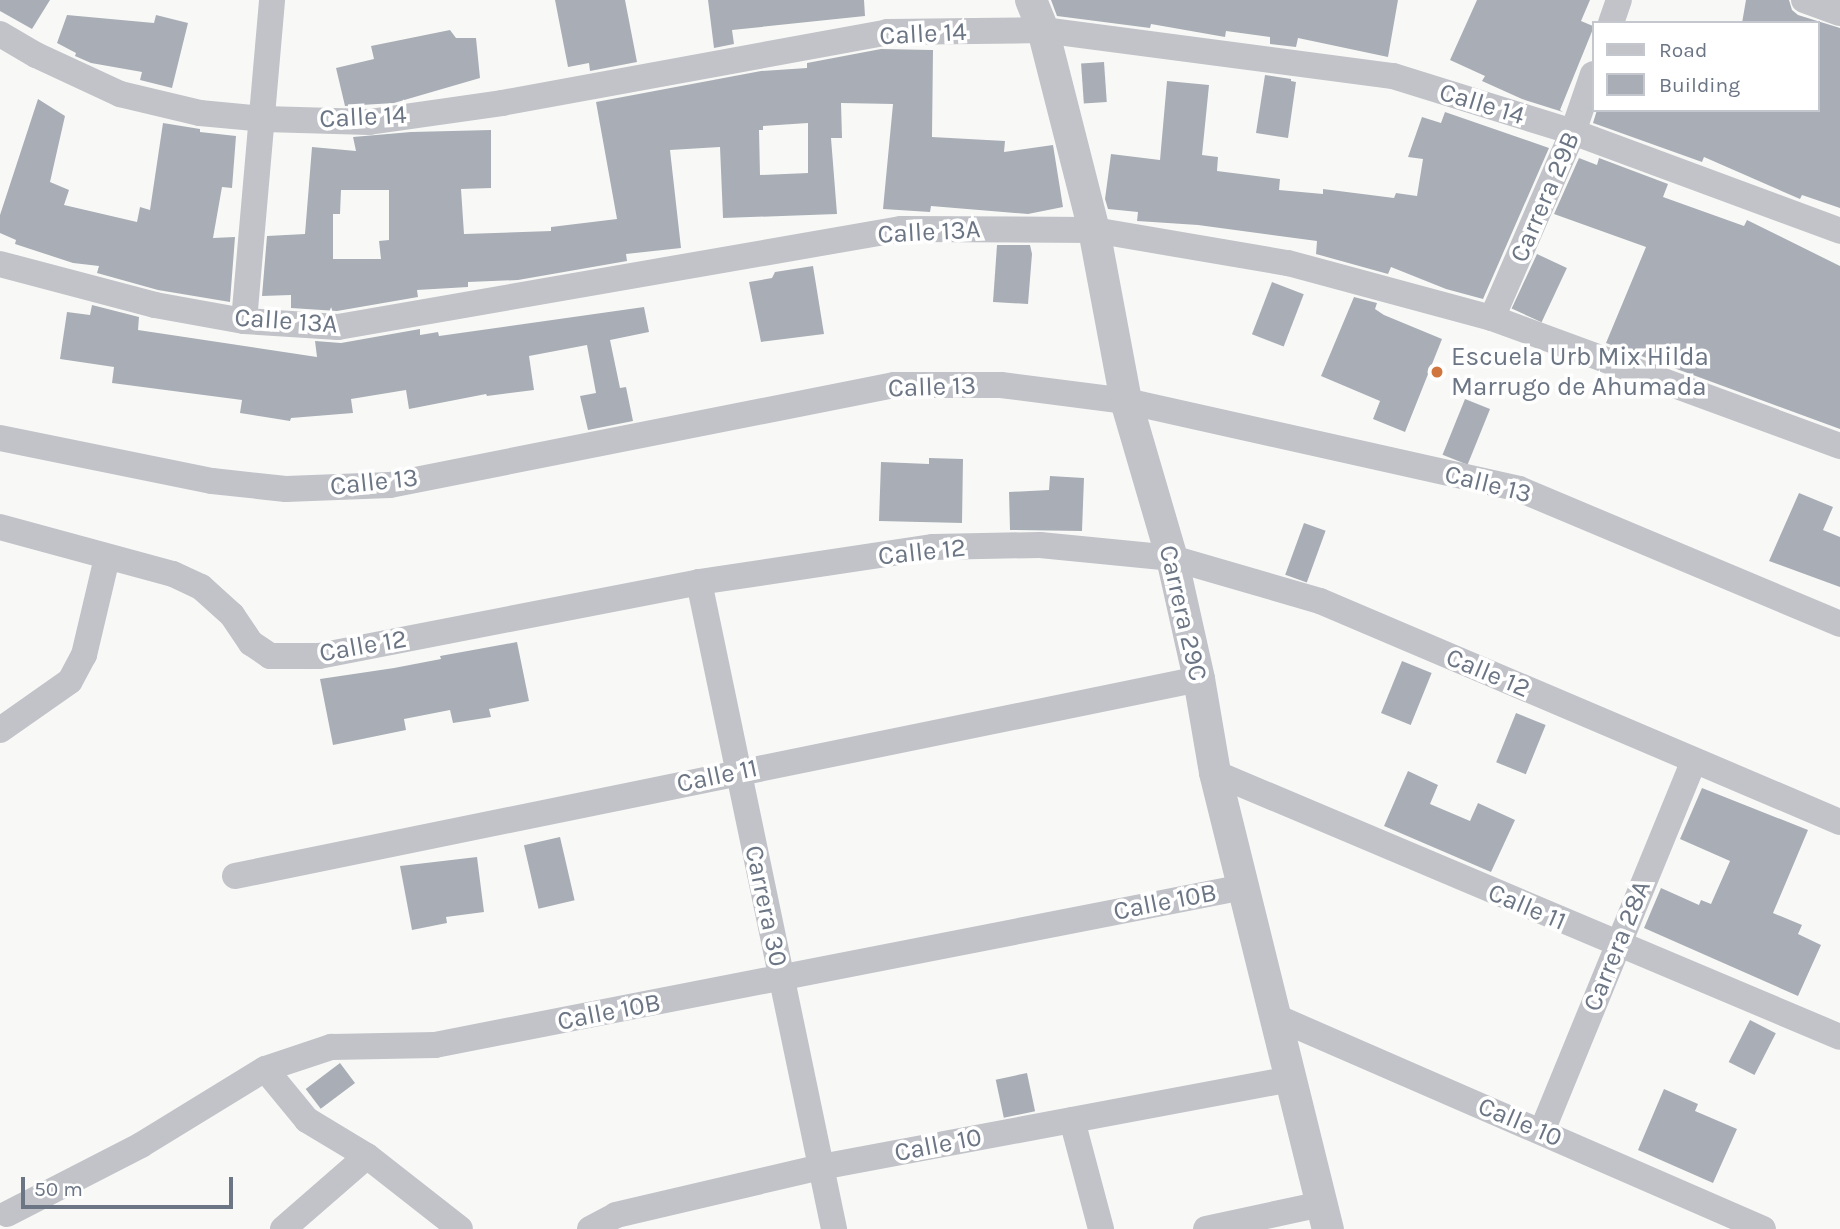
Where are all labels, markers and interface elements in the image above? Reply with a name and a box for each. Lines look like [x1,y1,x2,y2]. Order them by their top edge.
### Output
street label: Calle 14 [879,16,967,52]
legend [1591,21,1819,112]
text: Road [1659,38,1707,62]
text: Building [1659,73,1740,97]
street label: Calle 14 [1436,76,1528,132]
street label: Calle 14 [319,99,407,135]
street label: Carrera 29B [1504,127,1586,267]
street label: Calle 13A [877,214,981,250]
street label: Calle 13A [233,302,339,340]
place label: Escuela Urb Mix Hilda Marrugo de Ahumada [1451,341,1709,402]
marker: Escuela Urb Mix Hilda Marrugo de Ahumada [1429,364,1445,380]
street label: Calle 13 [887,370,977,404]
street label: Calle 13 [1441,458,1535,510]
street label: Calle 13 [328,462,420,502]
street label: Calle 12 [877,532,967,572]
street label: Carrera 29C [1152,542,1214,684]
street label: Calle 12 [317,623,409,669]
street label: Calle 12 [1441,641,1535,705]
street label: Calle 11 [674,752,760,800]
street label: Carrera 30 [738,843,794,969]
street label: Carrera 28A [1577,876,1657,1016]
street label: Calle 10B [1111,877,1219,927]
street label: Calle 11 [1483,877,1571,937]
street label: Calle 10B [555,987,663,1037]
street label: Calle 10 [1473,1090,1567,1154]
street label: Calle 10 [892,1121,984,1169]
scale bar [24,1162,236,1206]
text: 50 m [34,1177,83,1201]

